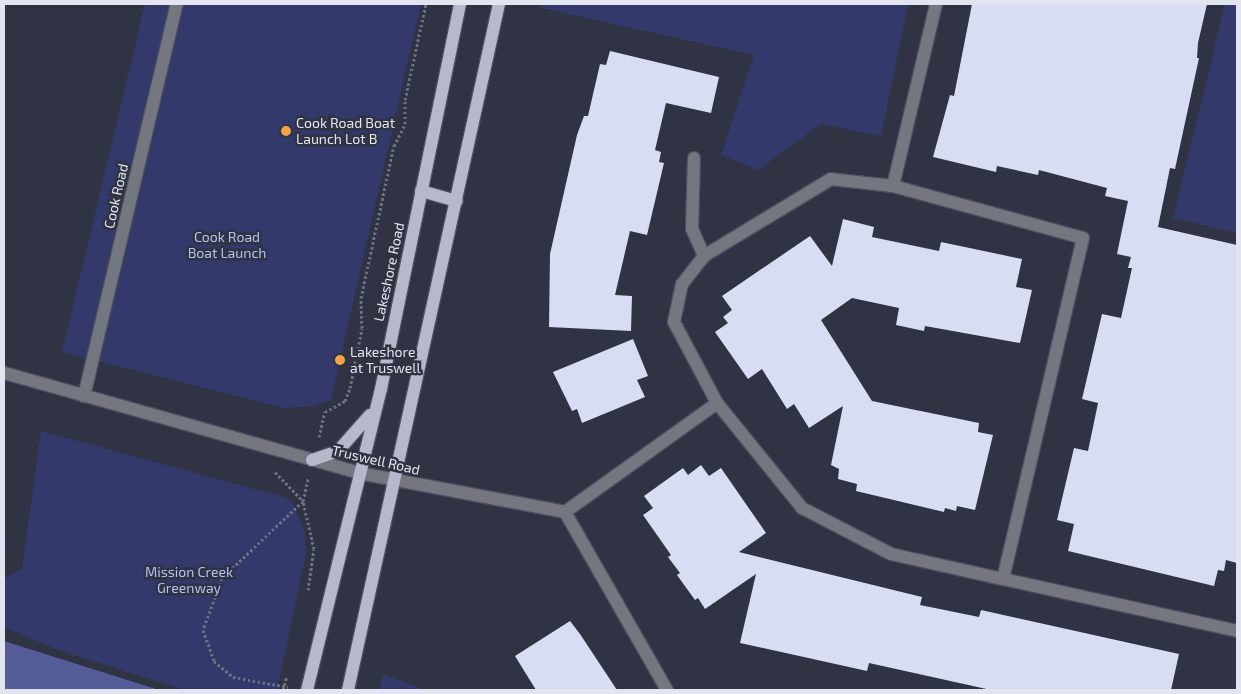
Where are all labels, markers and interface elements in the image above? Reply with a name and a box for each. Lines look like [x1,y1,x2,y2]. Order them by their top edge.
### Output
place label: Cook Road Boat Launch Lot B [296,115,395,148]
marker: Cook Road Boat Launch Lot B [280,125,292,137]
street label: Cook Road [100,162,132,230]
street label: Lakeshore Road [370,221,408,323]
park label: Cook Road Boat Launch [188,229,266,262]
place label: Lakeshore at Truswell [350,344,421,377]
marker: Lakeshore at Truswell [334,354,346,366]
street label: Truswell Road [330,442,422,478]
park label: Mission Creek Greenway [145,564,233,596]

